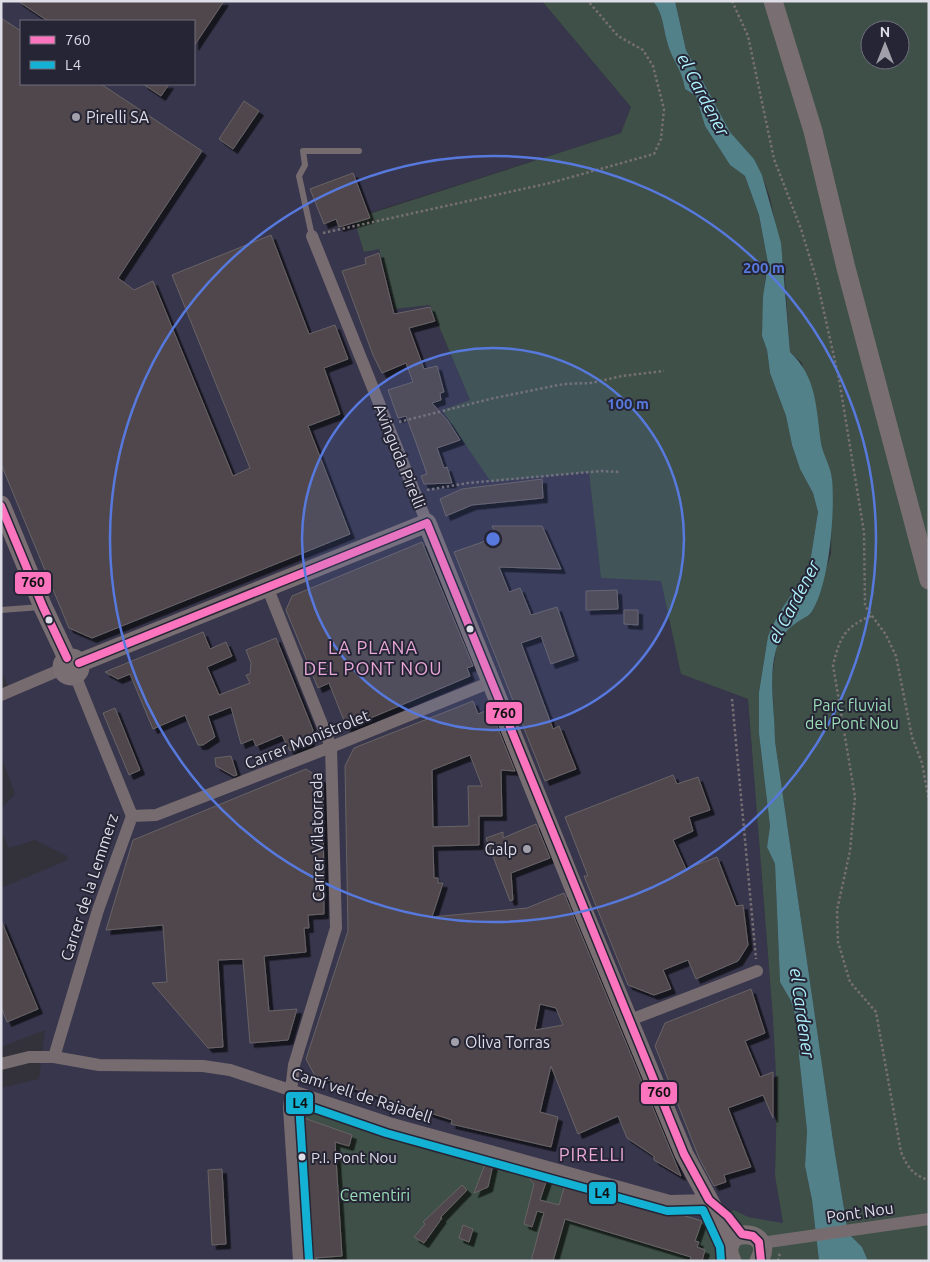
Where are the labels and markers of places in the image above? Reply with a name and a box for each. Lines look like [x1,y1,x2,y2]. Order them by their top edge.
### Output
place label: Pirelli SA [86,108,150,126]
marker: Pirelli SA [70,111,82,123]
centre of rings [484,530,502,548]
unlabelled marker [44,615,54,625]
unlabelled marker [465,624,475,634]
place label: Galp [485,840,517,858]
marker: Galp [521,843,533,855]
place label: Oliva Torras [465,1033,550,1051]
marker: Oliva Torras [449,1036,461,1048]
place label: P.I. Pont Nou [311,1149,397,1166]
marker: P.I. Pont Nou [297,1152,307,1162]

